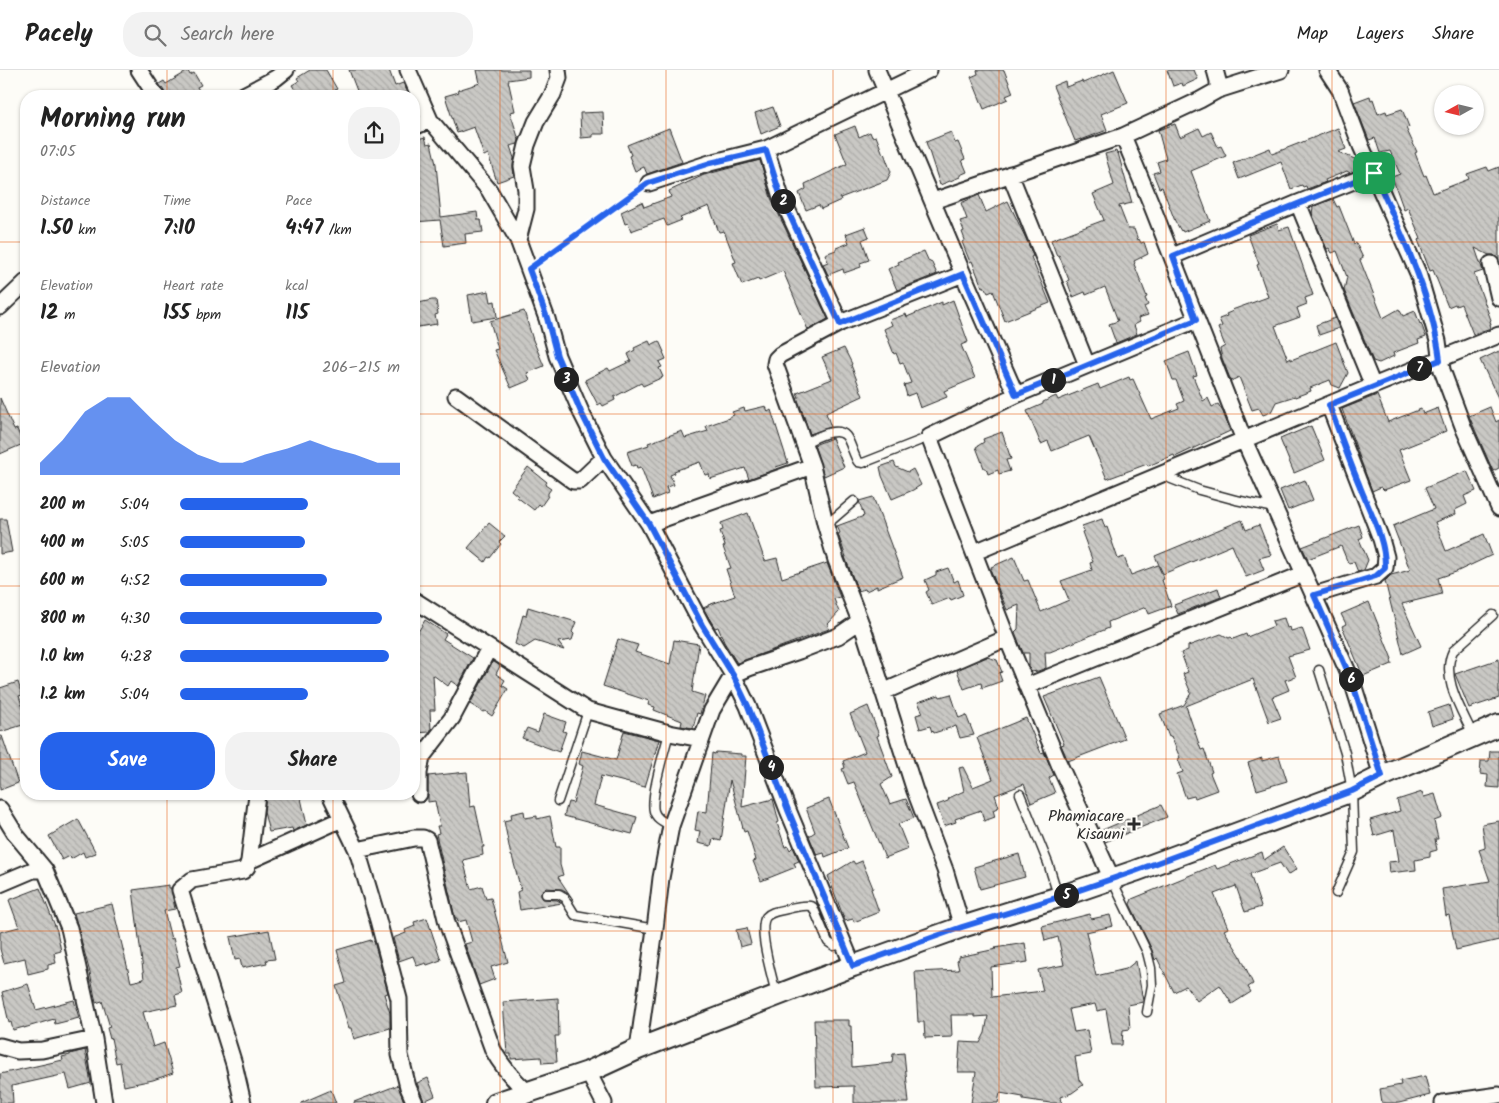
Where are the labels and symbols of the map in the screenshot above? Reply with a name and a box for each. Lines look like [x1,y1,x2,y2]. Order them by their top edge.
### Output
north arrow [1434,85,1484,135]
pin [1353,152,1395,194]
pin: 2 [770,188,796,214]
pin: 7 [1406,356,1432,380]
pin: 3 [554,366,578,392]
pin: 1 [1040,368,1066,392]
pin: 6 [1338,666,1364,692]
pin: 4 [758,754,784,780]
place label: Phamiacare Kisauni [1048,804,1125,847]
marker: Phamiacare Kisauni [1128,818,1140,830]
pin: 5 [1054,882,1078,908]

